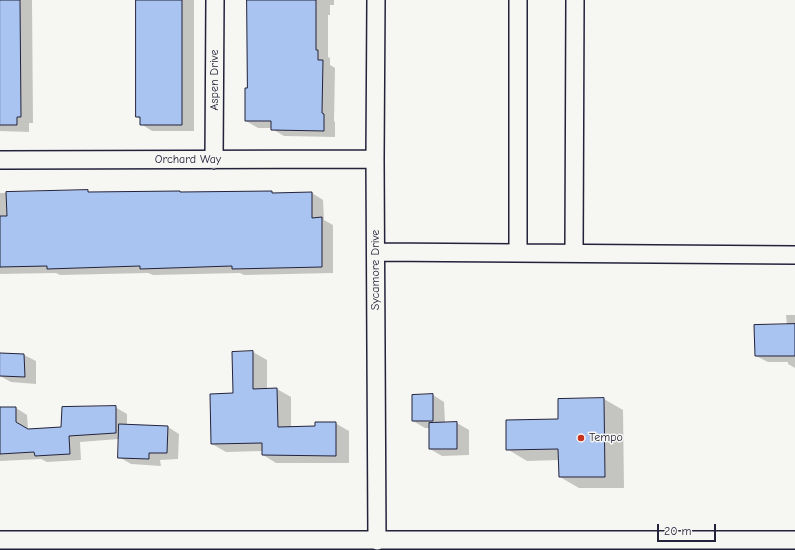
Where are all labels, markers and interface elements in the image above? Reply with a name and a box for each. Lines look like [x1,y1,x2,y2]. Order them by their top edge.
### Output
street label: Aspen Drive [208,50,222,110]
street label: Orchard Way [155,153,221,167]
street label: Sycamore Drive [369,230,383,310]
place label: Tempo [589,431,623,445]
marker: Tempo [576,433,586,443]
scale bar [659,516,718,542]
text: 20 m [664,524,692,538]

